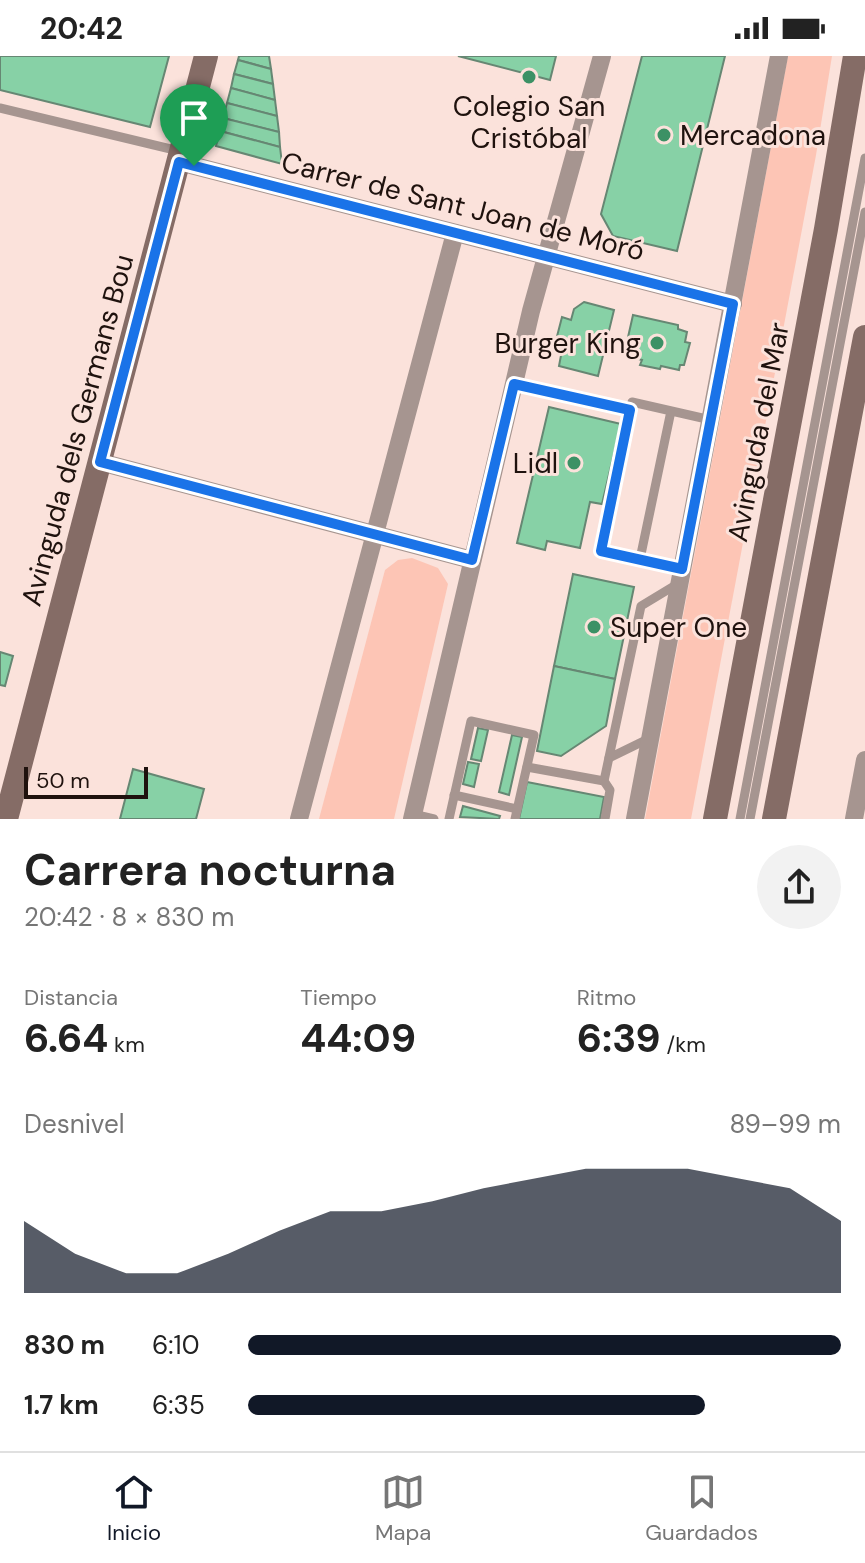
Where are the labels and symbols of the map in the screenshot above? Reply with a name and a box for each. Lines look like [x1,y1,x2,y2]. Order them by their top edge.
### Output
marker: Colegio San Cristóbal [520,68,538,86]
pin [160,84,228,166]
place label: Colegio San Cristóbal [453,88,605,157]
place label: Mercadona [680,117,826,154]
marker: Mercadona [655,126,673,144]
street label: Carrer de Sant Joan de Moró [277,143,648,270]
street label: Avinguda dels Germans Bou [13,250,142,610]
street label: Avinguda del Mar [719,319,798,545]
place label: Burger King [495,325,641,362]
marker: Burger King [648,334,666,352]
place label: Lidl [513,445,558,482]
marker: Lidl [565,454,583,472]
place label: Super One [610,609,747,646]
marker: Super One [585,618,603,636]
scale bar [24,763,148,799]

